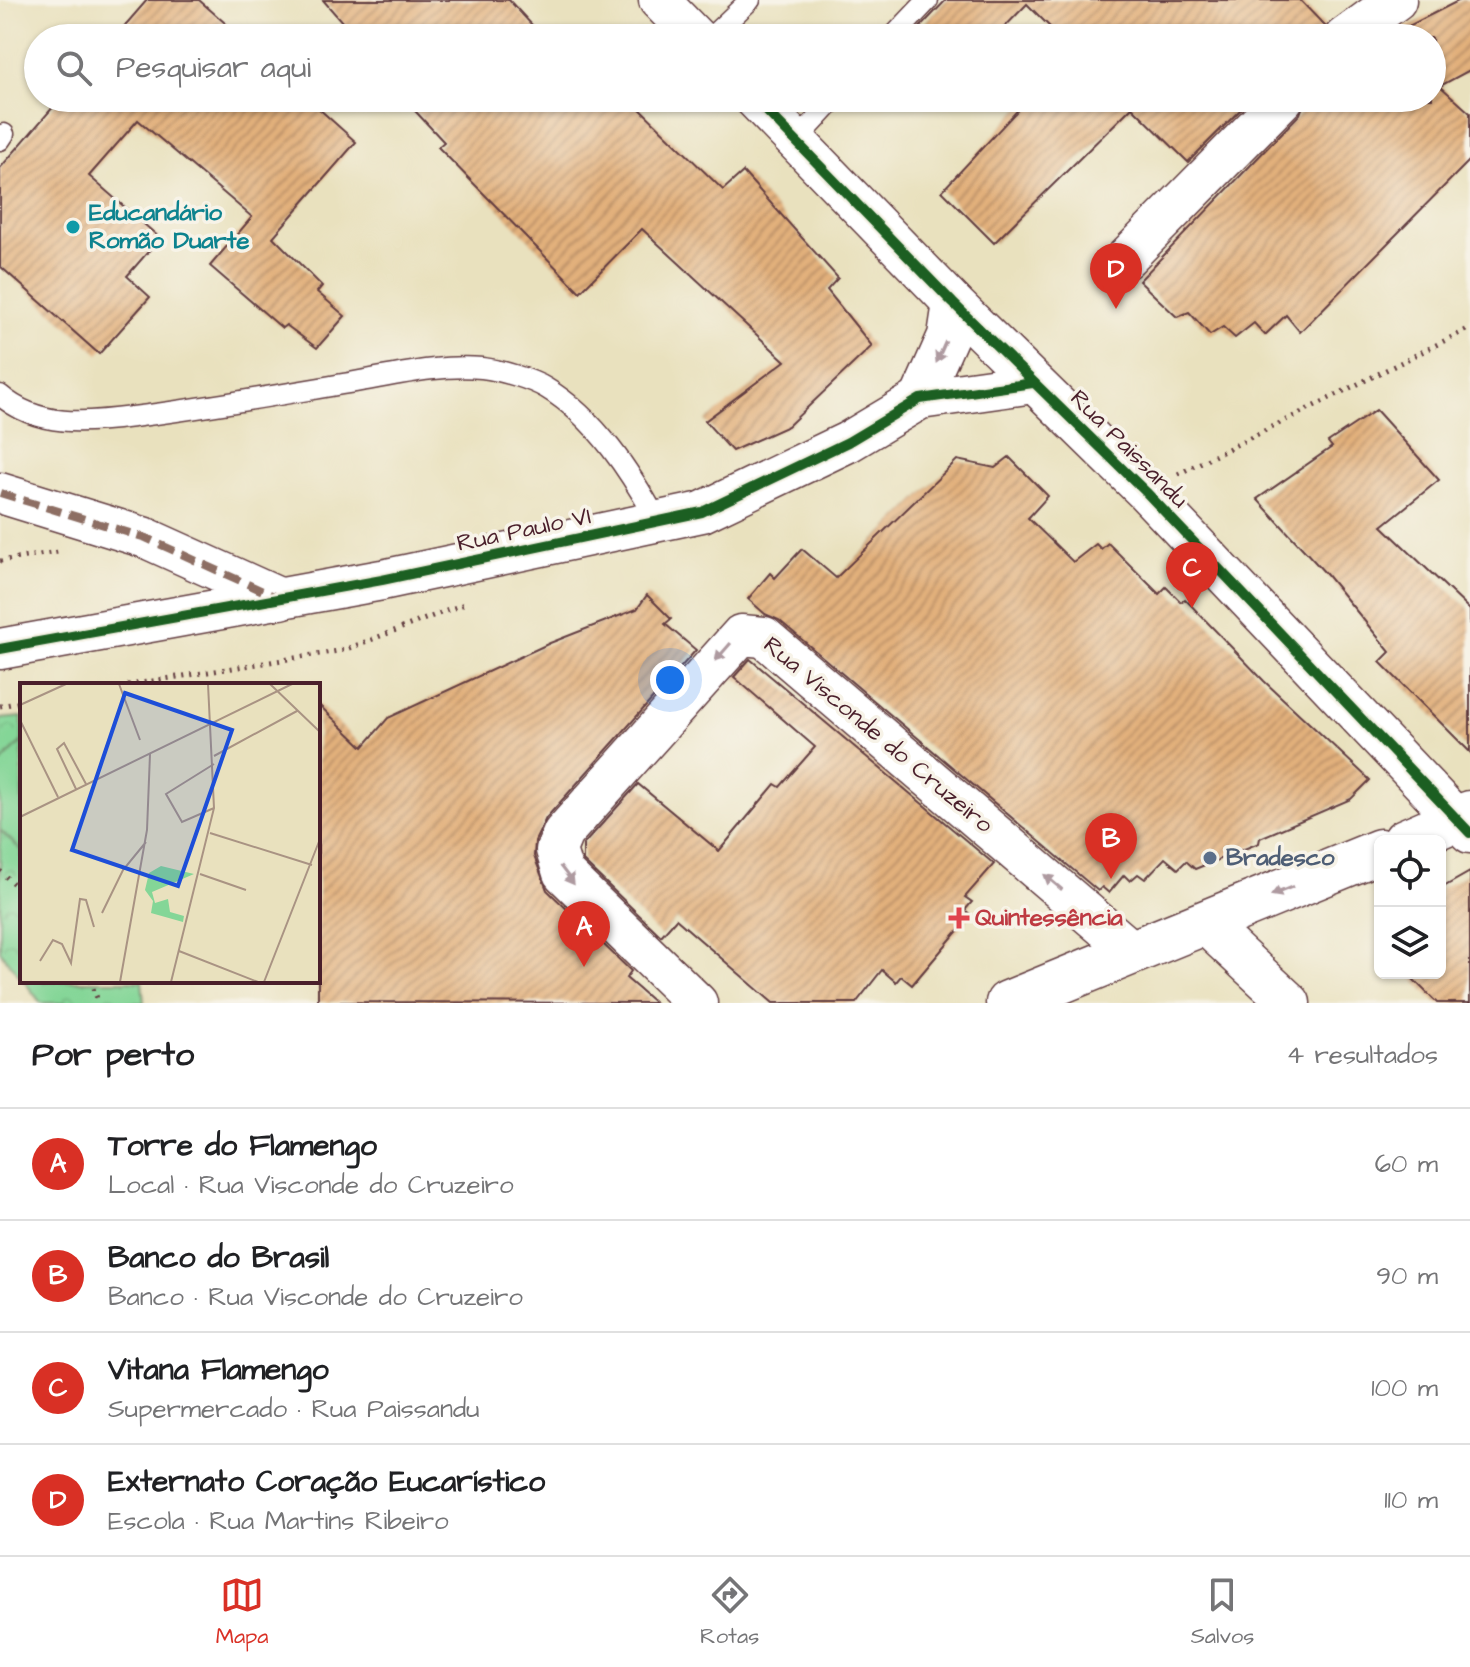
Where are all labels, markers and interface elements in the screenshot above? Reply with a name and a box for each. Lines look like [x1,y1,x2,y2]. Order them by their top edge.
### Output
search box [24,24,1446,112]
icon: search [52,46,96,90]
text: Pesquisar aqui [116,47,311,89]
place label: Educandário Romão Duarte [89,196,250,258]
marker: Educandário Romão Duarte [64,218,82,236]
pin: D [1090,243,1142,309]
one-way arrow [934,340,947,364]
street label: Rua Paissandu [1062,382,1196,516]
street label: Rua Paulo VI [454,499,594,561]
pin: C [1166,542,1218,608]
street label: Rua Visconde do Cruzeiro [756,629,1001,842]
one-way arrow [715,641,732,661]
your location [650,660,690,700]
inset map [20,683,320,983]
pin: B [1085,813,1137,879]
map controls [1374,835,1446,979]
button: locate [1374,835,1446,907]
place label: Bradesco [1226,841,1335,875]
marker: Bradesco [1201,849,1219,867]
one-way arrow [559,865,575,885]
one-way arrow [1043,874,1062,892]
one-way arrow [1270,885,1294,898]
pin: A [558,901,610,967]
place label: Quintessência [975,901,1124,935]
button: layers [1374,907,1446,979]
marker: Quintessência [950,909,968,927]
text: Por perto [32,1031,194,1079]
text: 4 resultados [1286,1037,1438,1073]
text: Torre do Flamengo [108,1125,377,1167]
text: A [50,1146,66,1182]
text: 60 m [1375,1146,1438,1182]
text: Local · Rua Visconde do Cruzeiro [108,1167,514,1203]
text: Banco do Brasil [108,1237,329,1279]
text: B [49,1258,67,1294]
text: 90 m [1376,1258,1438,1294]
text: Banco · Rua Visconde do Cruzeiro [108,1279,523,1315]
text: Vitana Flamengo [108,1349,329,1391]
text: C [49,1370,67,1406]
text: 100 m [1371,1370,1438,1406]
text: Supermercado · Rua Paissandu [108,1391,480,1427]
text: Externato Coração Eucarístico [108,1461,545,1503]
text: D [50,1482,66,1518]
text: 110 m [1384,1482,1438,1518]
text: Escola · Rua Martins Ribeiro [108,1503,449,1539]
tab: Mapa [216,1573,269,1652]
tab: Rotas [700,1573,759,1652]
tab: Salvos [1191,1573,1254,1652]

